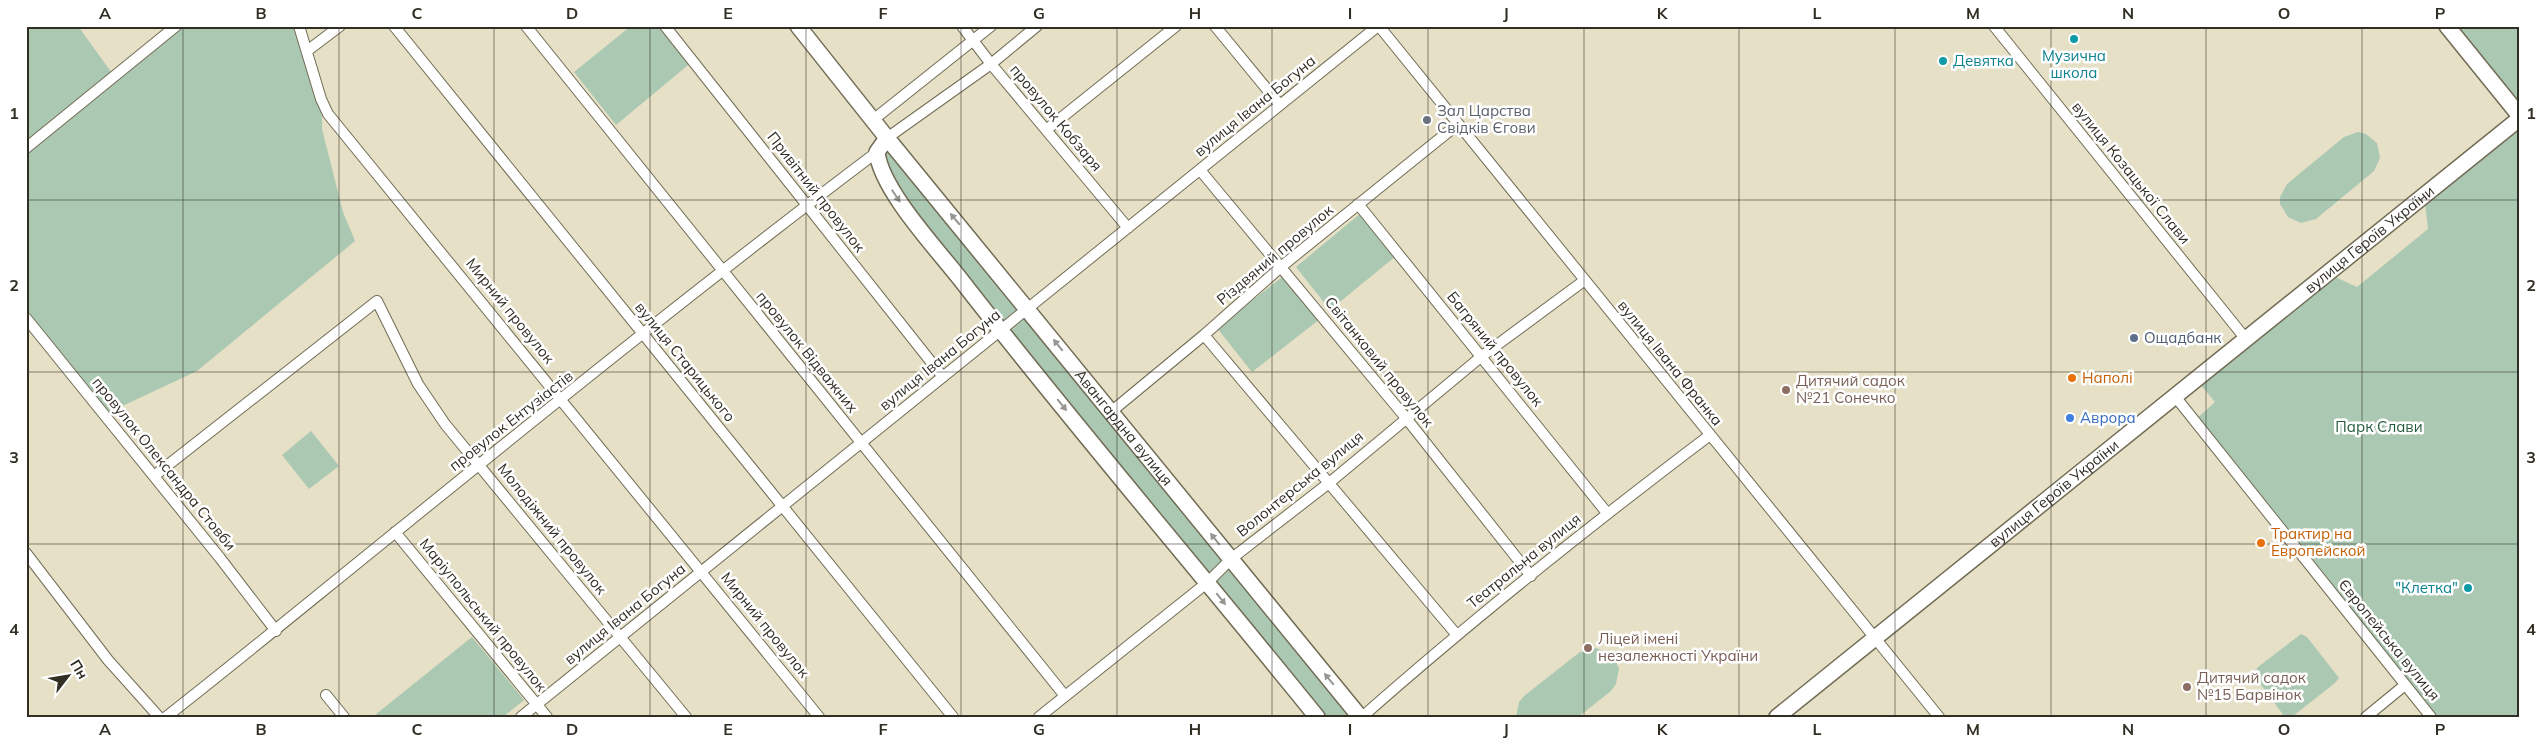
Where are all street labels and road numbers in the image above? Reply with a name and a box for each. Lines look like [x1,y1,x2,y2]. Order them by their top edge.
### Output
street label: вулиця Івана Богуна [1190,51,1319,160]
street label: провулок Кобзаря [1006,60,1107,175]
street label: вулиця Козацької Слави [2068,98,2195,248]
street label: Привітний провулок [763,128,870,256]
street label: вулиця Героїв України [2301,181,2438,297]
street label: Різдвяний провулок [1213,200,1337,309]
street label: Мирний провулок [462,254,559,368]
street label: провулок Відважних [752,287,862,416]
street label: Багряний провулок [1443,287,1548,411]
street label: Світанковий провулок [1321,293,1439,432]
street label: вулиця Івана Франка [1614,296,1727,429]
street label: вулиця Старицького [631,298,740,426]
street label: вулиця Івана Богуна [875,305,1004,414]
street label: Авангардна вулиця [1071,365,1177,489]
street label: провулок Ентузіастів [445,366,576,475]
street label: провулок Олександра Стовби [88,373,240,554]
street label: Волонтерська вулиця [1232,427,1367,541]
street label: вулиця Героїв України [1985,435,2123,551]
street label: Молодіжний провулок [494,459,612,599]
street label: Театральна вулиця [1463,509,1584,612]
street label: Маріупольський провулок [416,534,552,696]
street label: вулиця Івана Богуна [560,559,689,668]
street label: Мирний провулок [717,568,814,682]
street label: Європейська вулиця [2335,575,2444,704]

